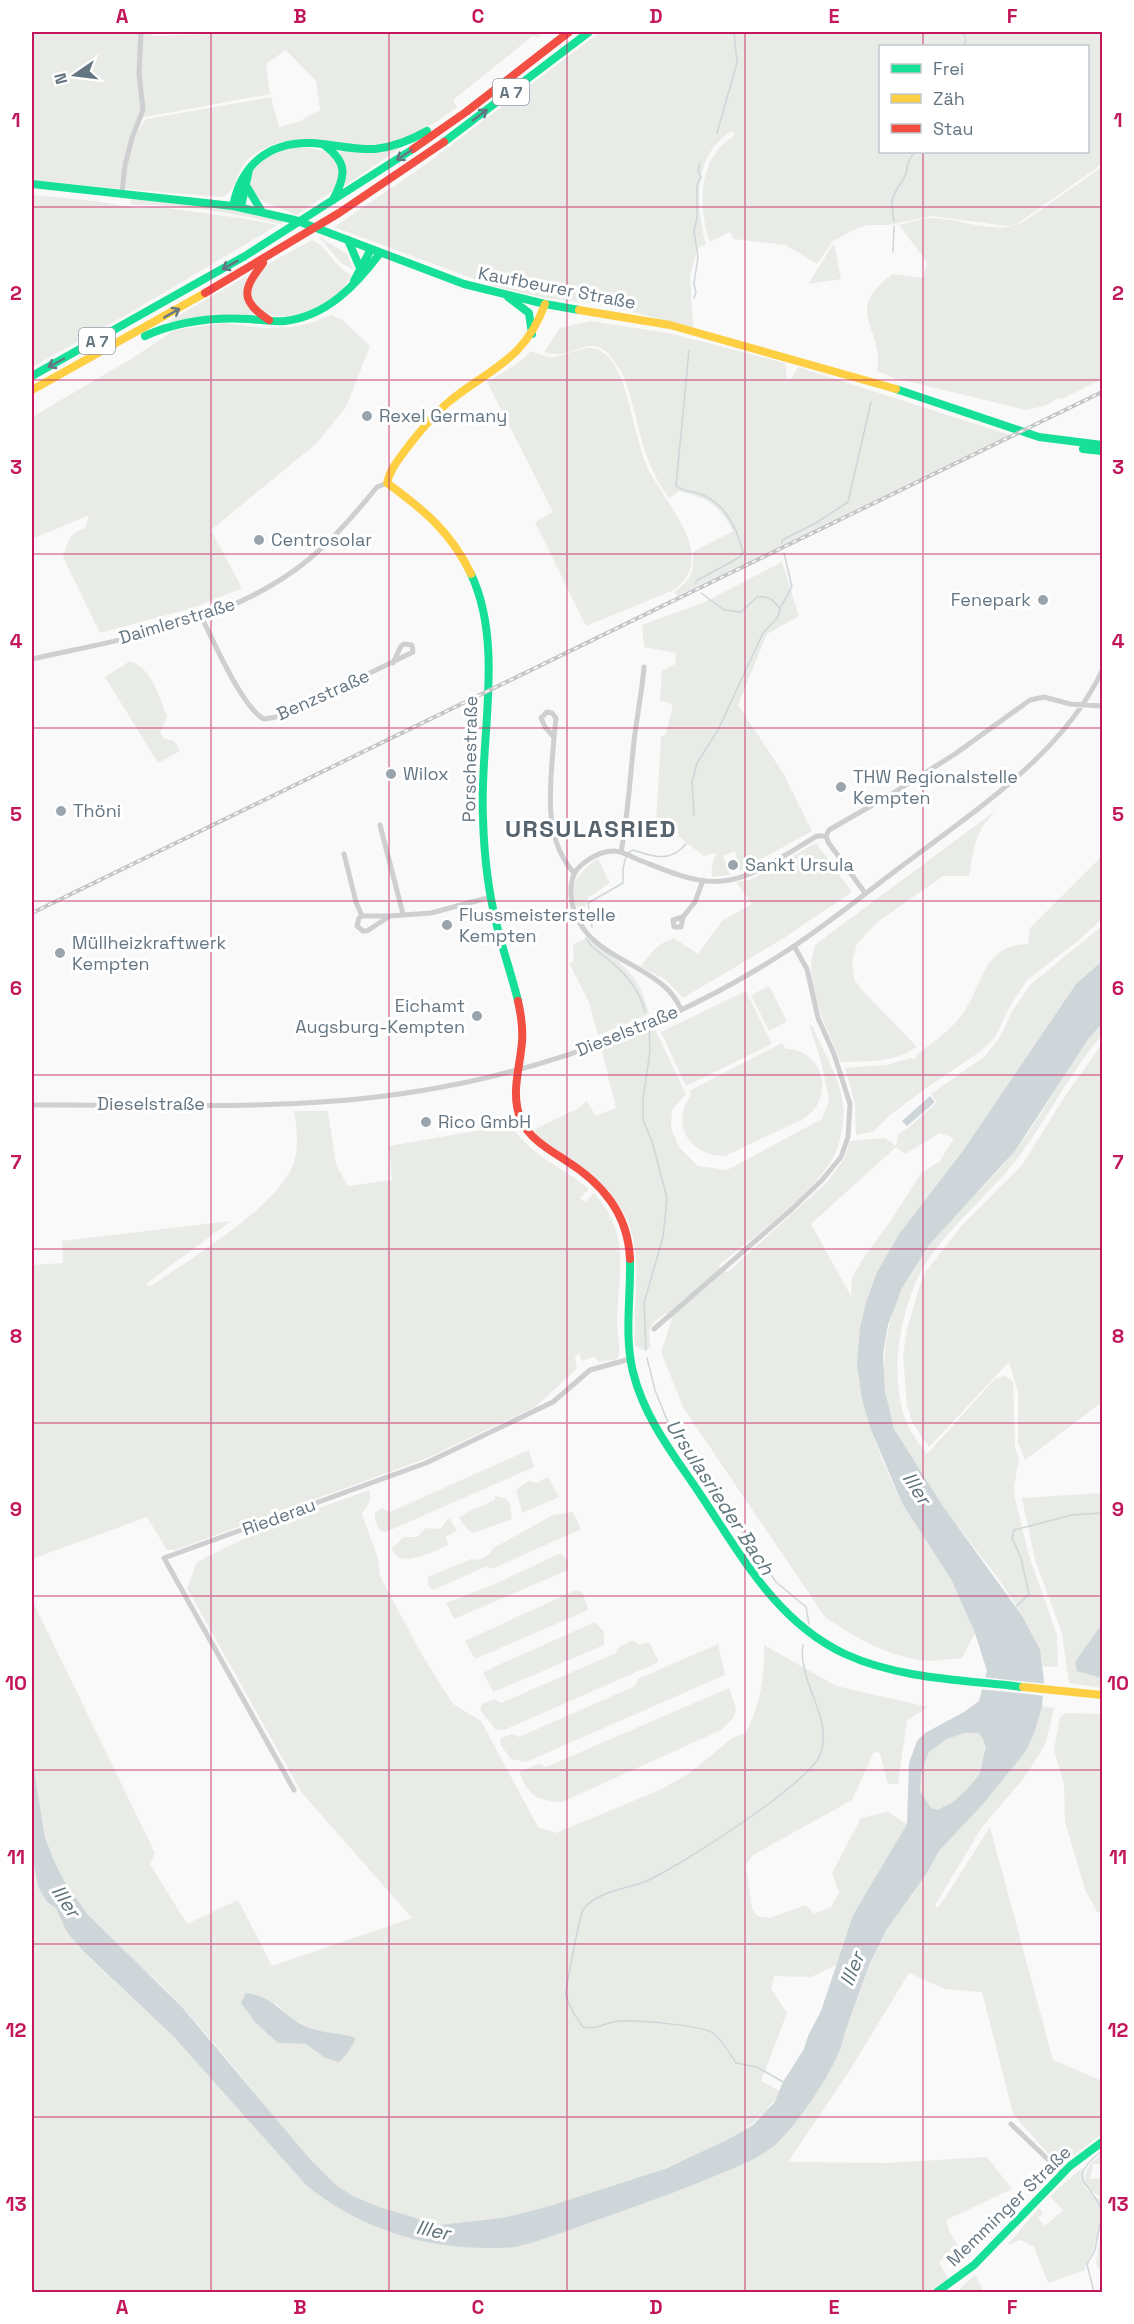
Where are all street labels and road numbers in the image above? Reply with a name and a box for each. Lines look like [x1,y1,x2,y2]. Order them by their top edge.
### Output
road number: A 7 [493,79,529,105]
street label: Kaufbeurer Straße [476,261,638,314]
road number: A 7 [79,328,115,354]
street label: Daimlerstraße [116,592,238,649]
street label: Benzstraße [273,664,373,725]
street label: Porschestraße [457,696,482,822]
street label: Dieselstraße [572,1000,681,1061]
street label: Dieselstraße [97,1092,205,1115]
street label: Riederau [239,1493,319,1540]
street label: Memminger Straße [942,2140,1076,2271]

